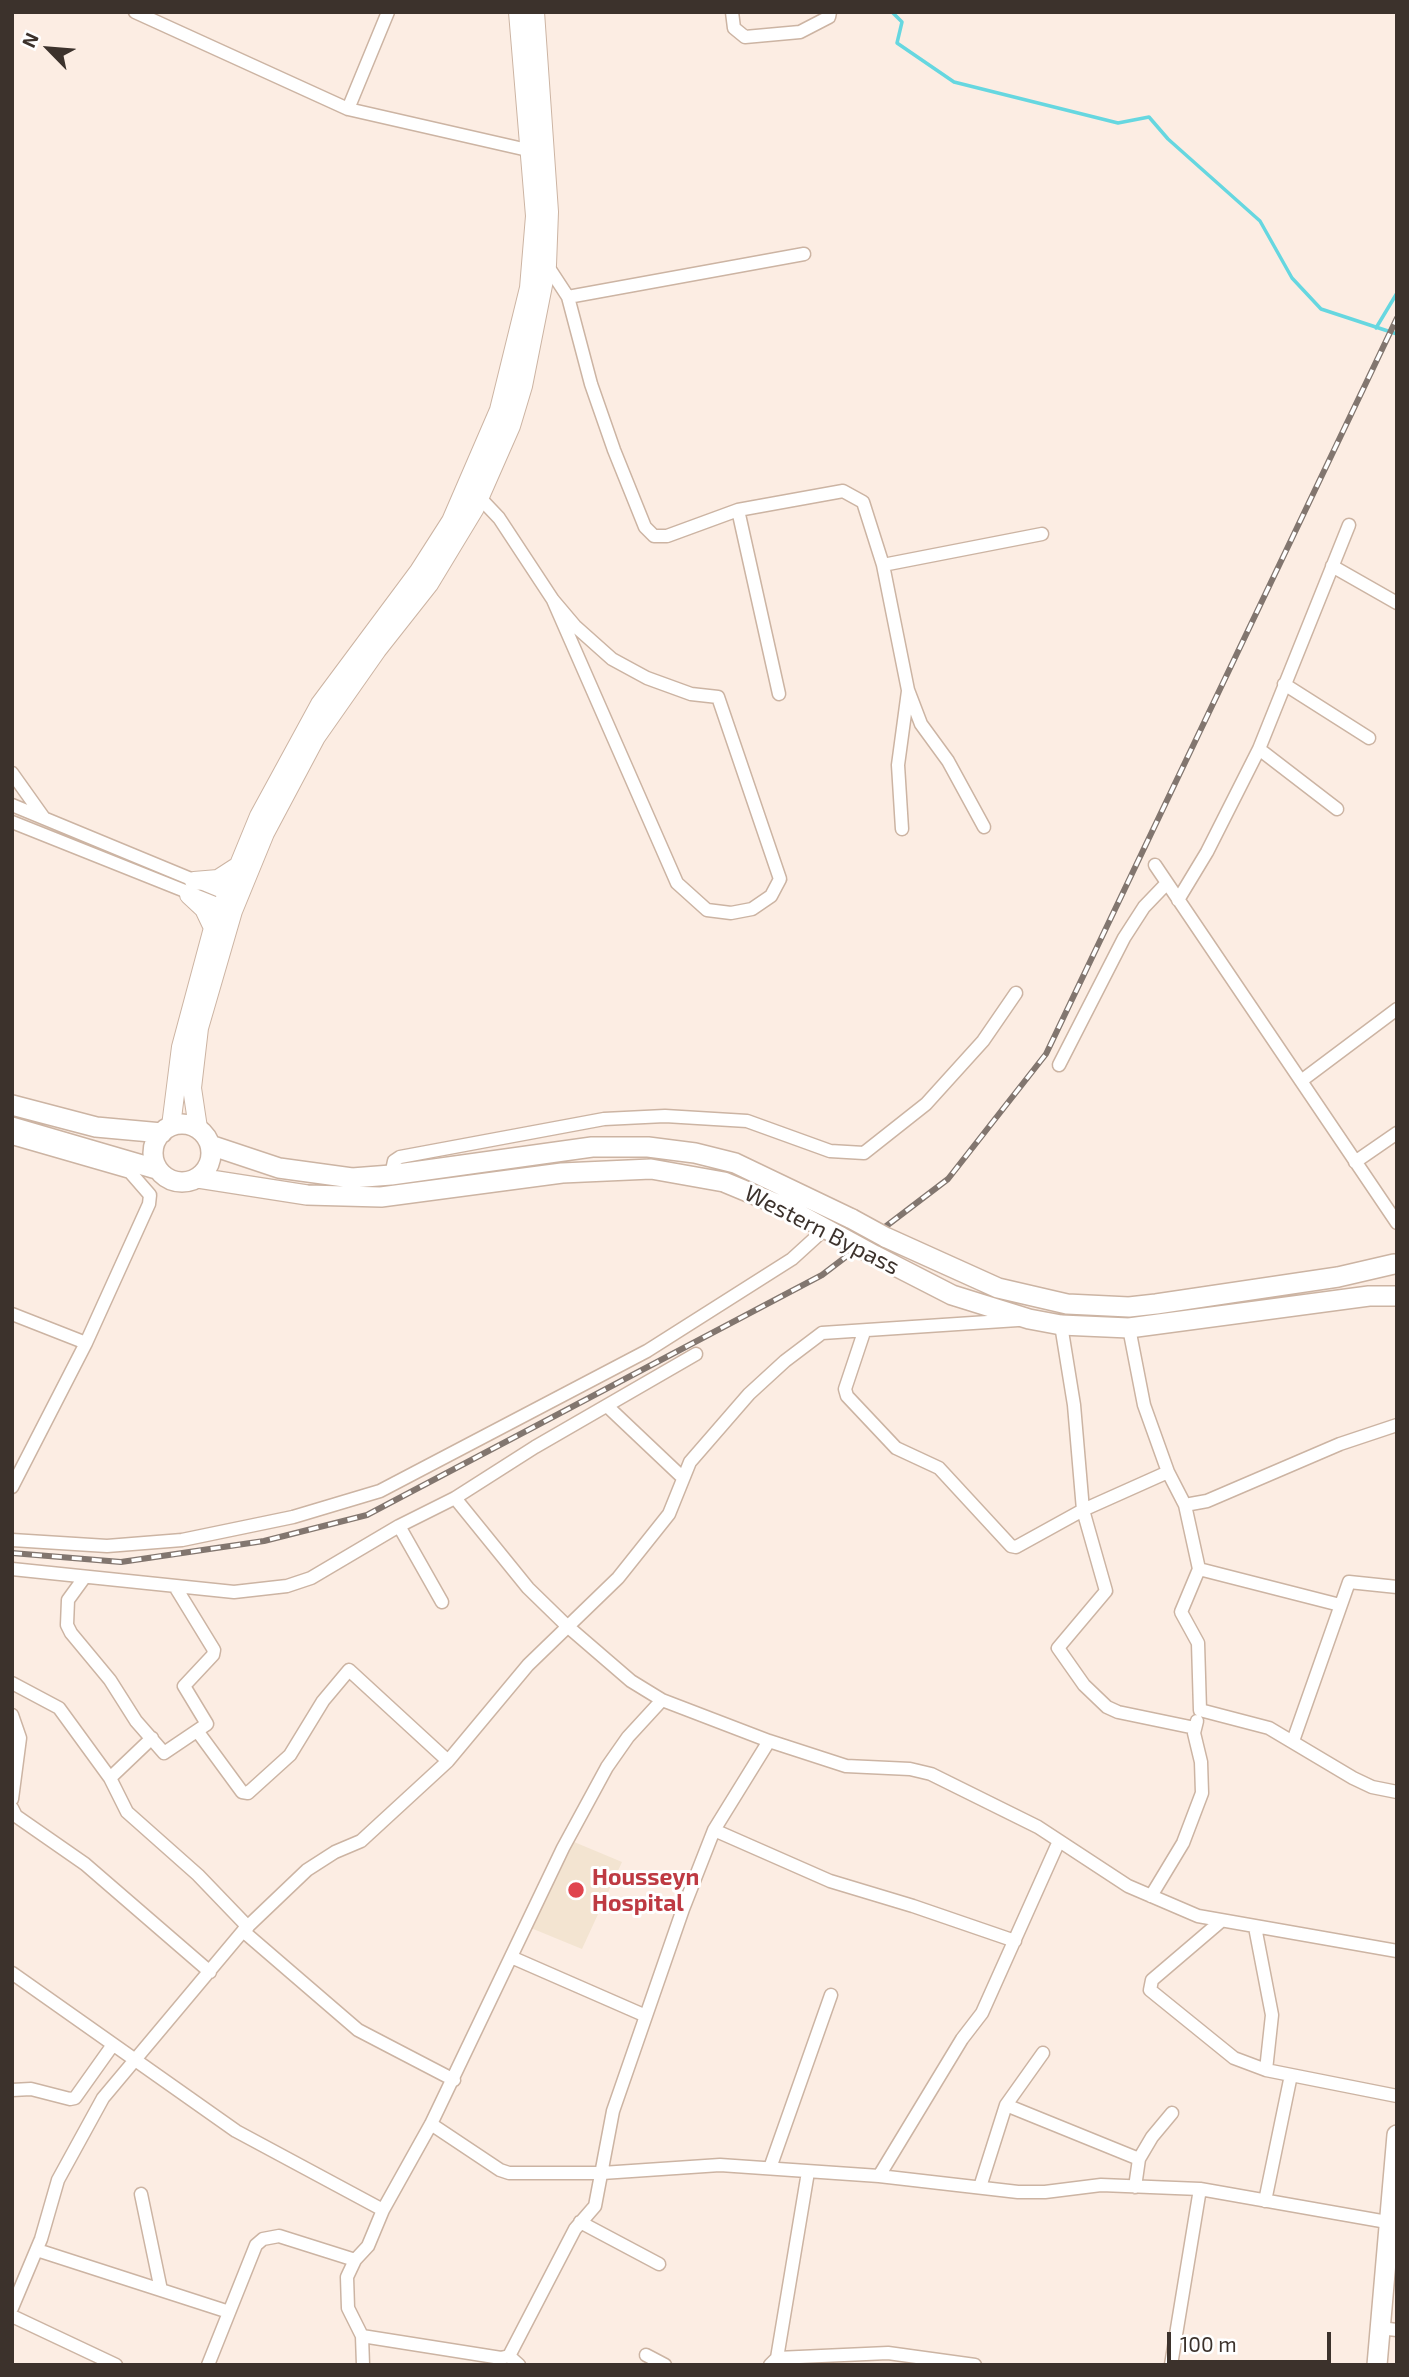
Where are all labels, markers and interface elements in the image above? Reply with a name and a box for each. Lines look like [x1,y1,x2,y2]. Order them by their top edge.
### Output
north arrow [14,14,84,84]
text: N [16,29,43,51]
street label: Western Bypass [740,1179,904,1281]
place label: Housseyn Hospital [592,1863,699,1917]
marker: Housseyn Hospital [566,1880,586,1900]
scale bar [1171,2318,1336,2362]
text: 100 m [1180,2331,1237,2356]

